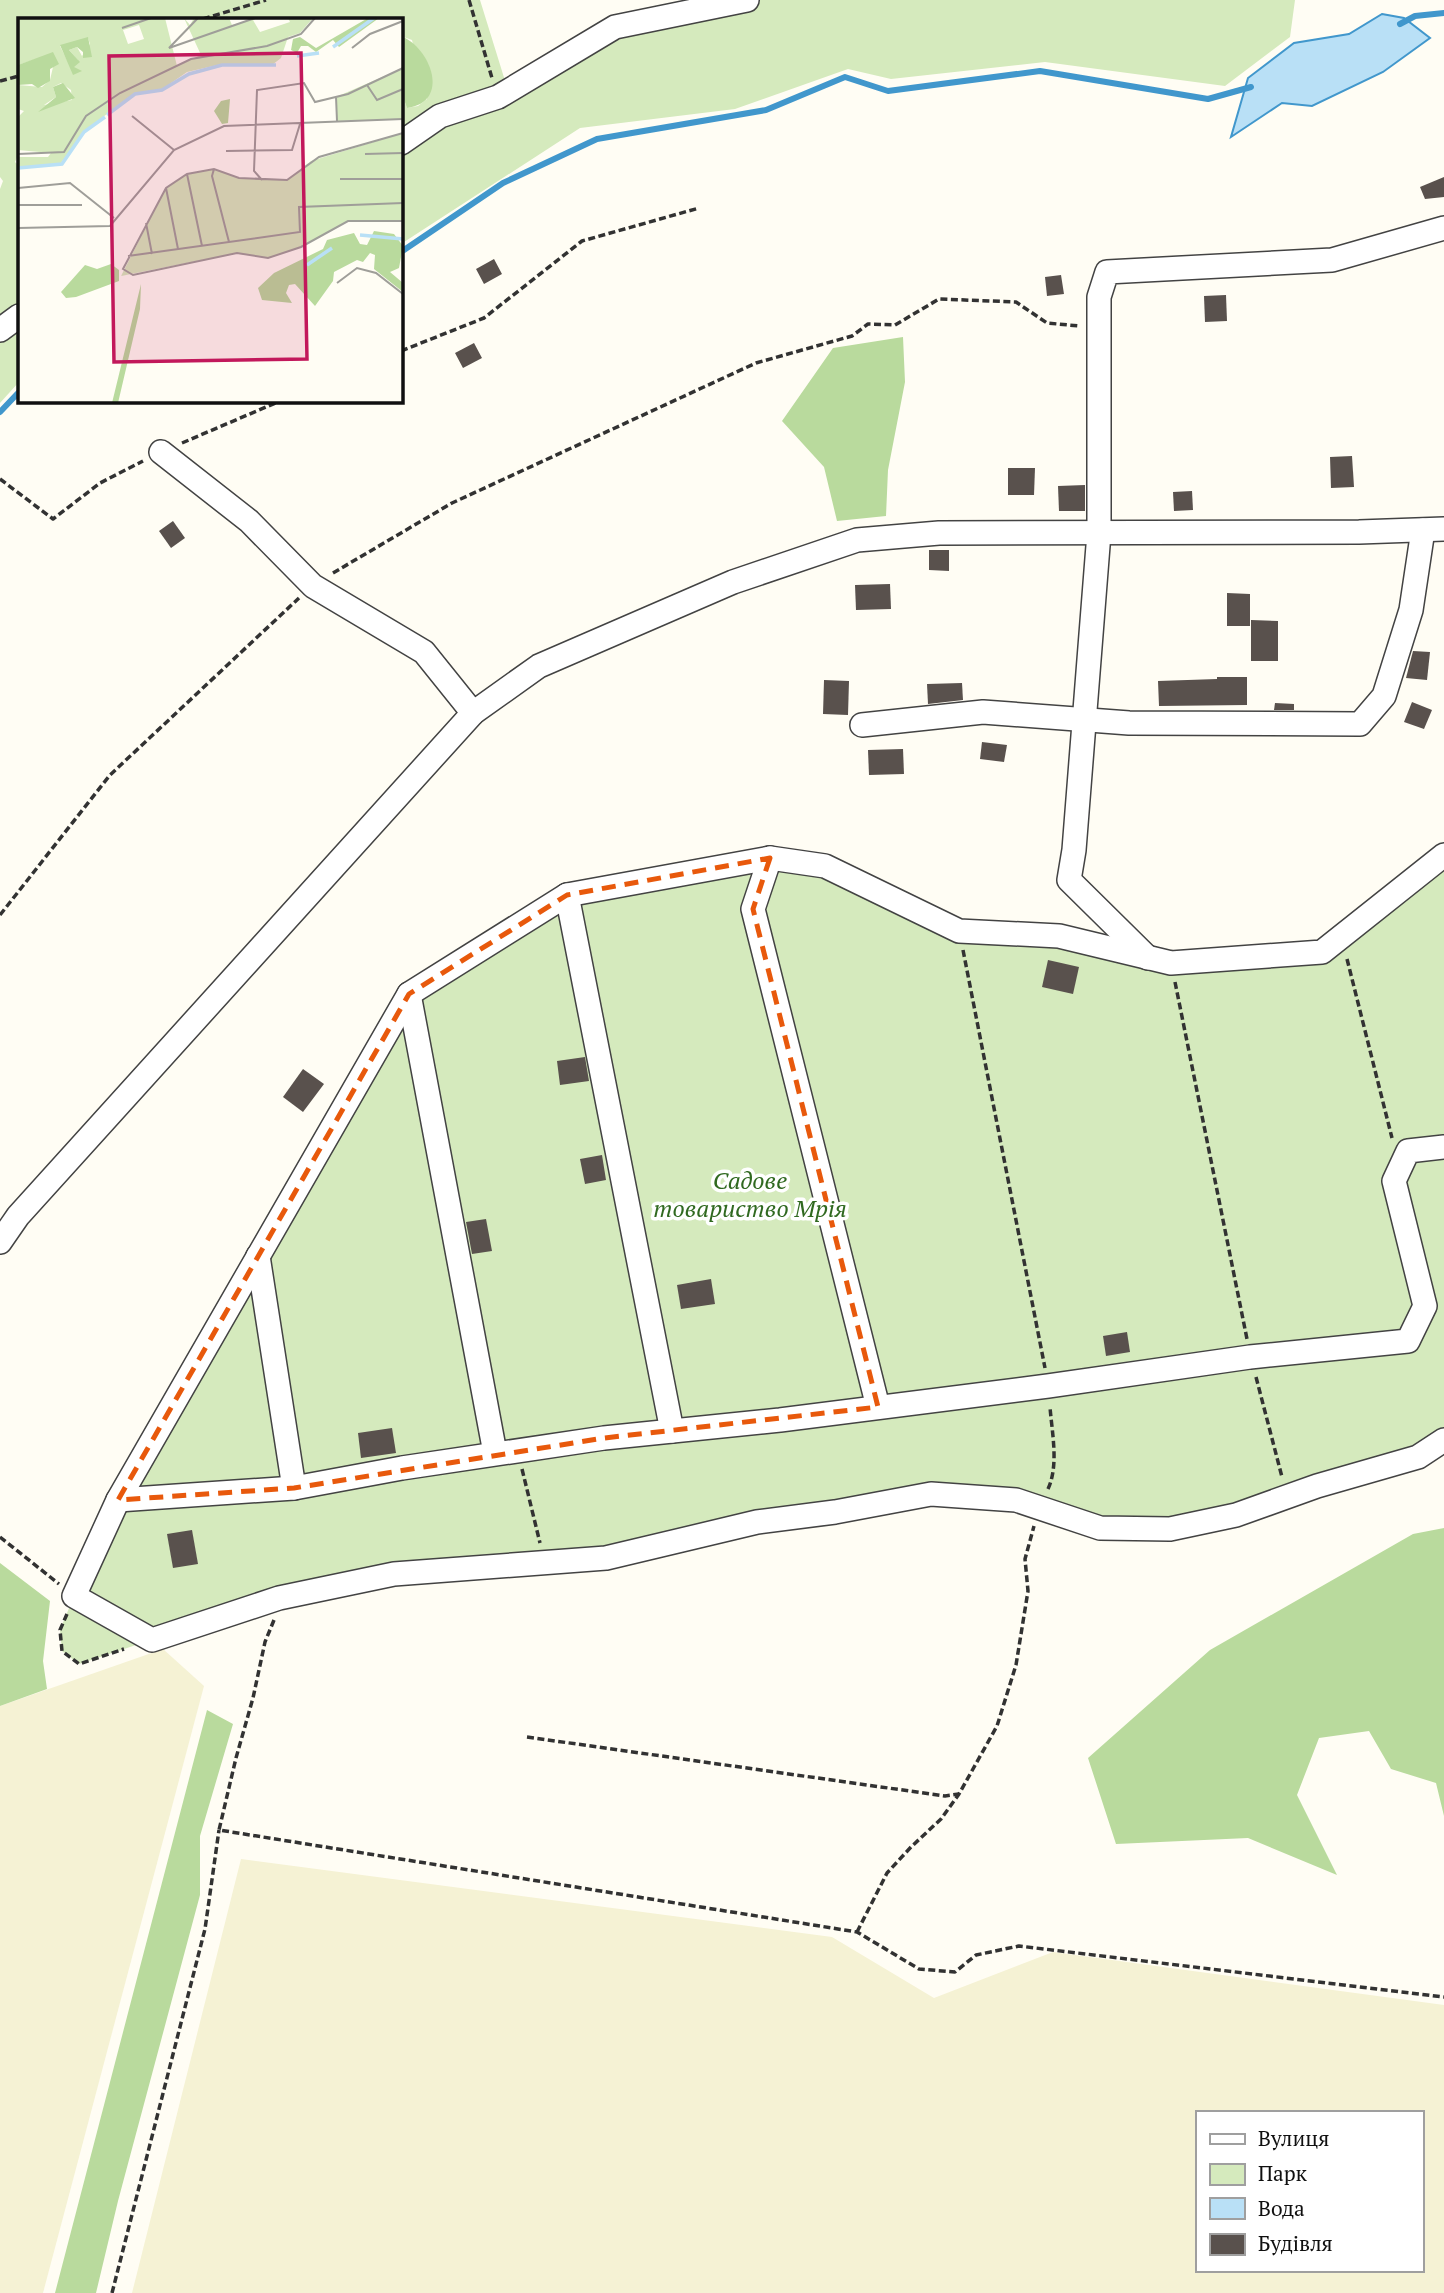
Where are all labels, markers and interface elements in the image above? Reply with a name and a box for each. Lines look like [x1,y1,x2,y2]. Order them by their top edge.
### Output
inset map [18,18,402,402]
park label: Садове товариство Мрія [653,1164,847,1224]
legend [1196,2111,1423,2272]
text: Вулиця [1258,2124,1329,2152]
text: Парк [1258,2159,1308,2187]
text: Вода [1258,2194,1305,2222]
text: Будівля [1258,2229,1333,2257]

